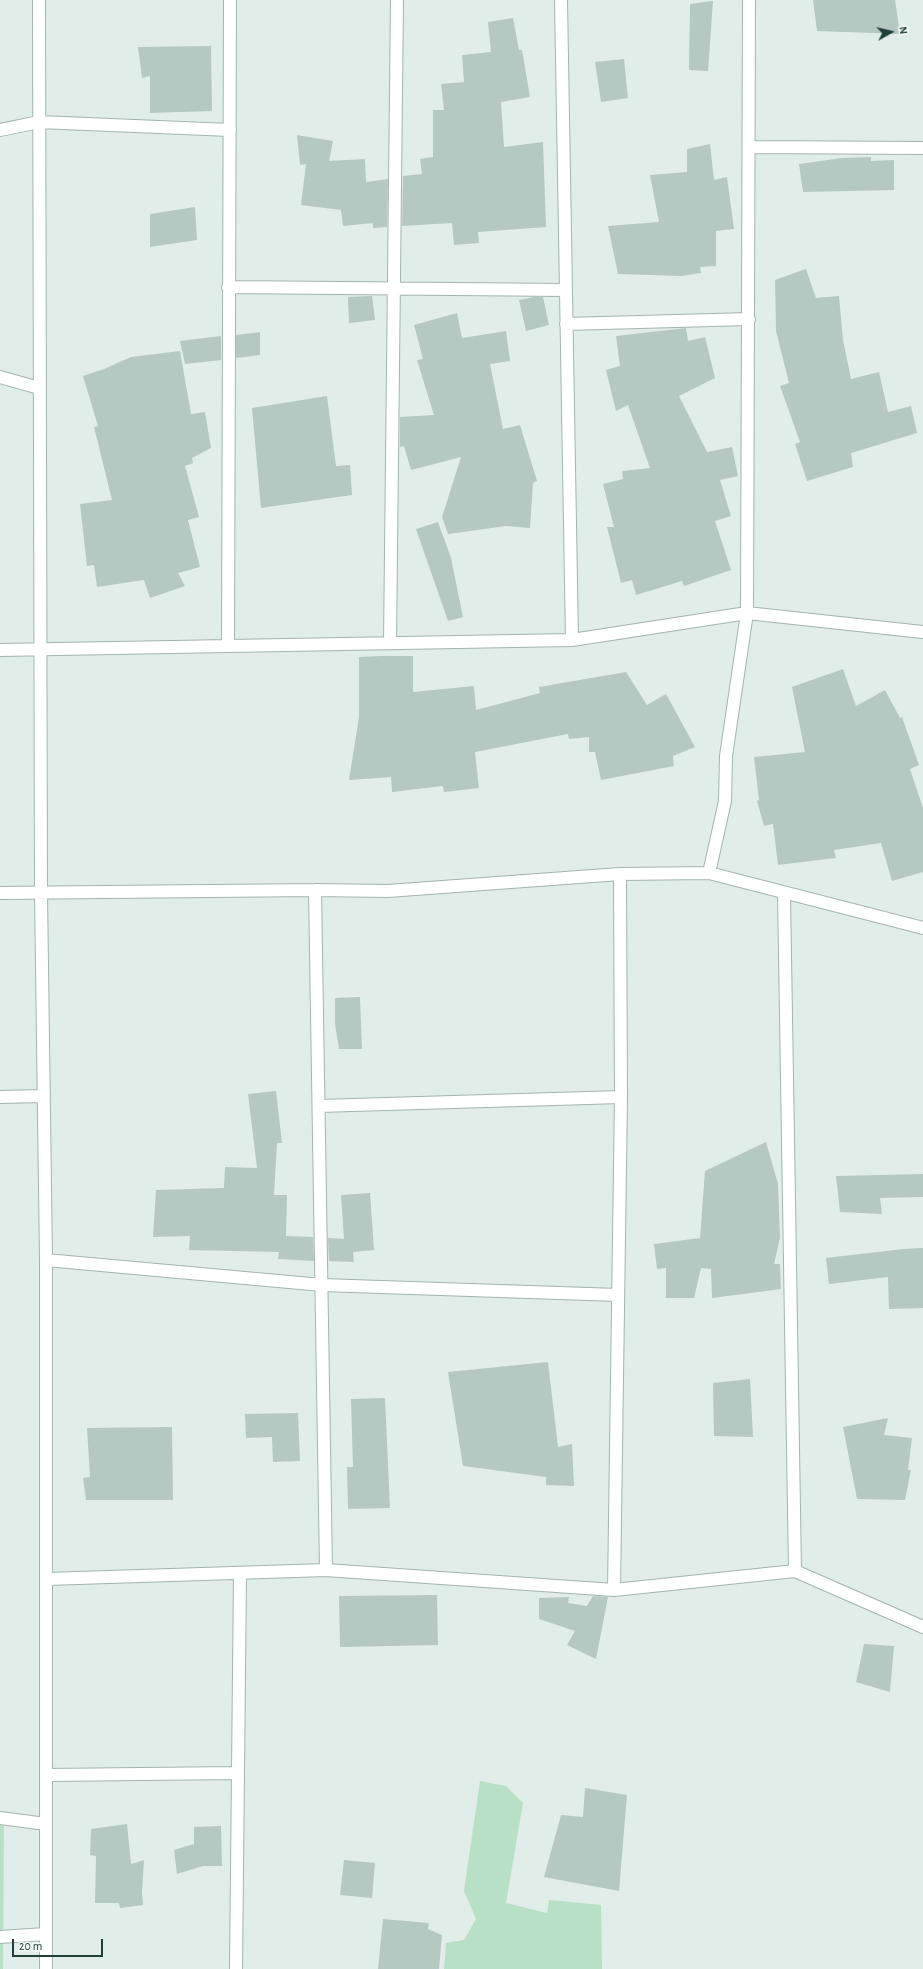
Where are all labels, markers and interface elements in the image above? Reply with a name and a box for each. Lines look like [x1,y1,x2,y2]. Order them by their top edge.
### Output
north arrow [871,12,911,52]
text: N [897,26,909,35]
scale bar [14,1931,105,1957]
text: 20 m [19,1940,42,1952]

